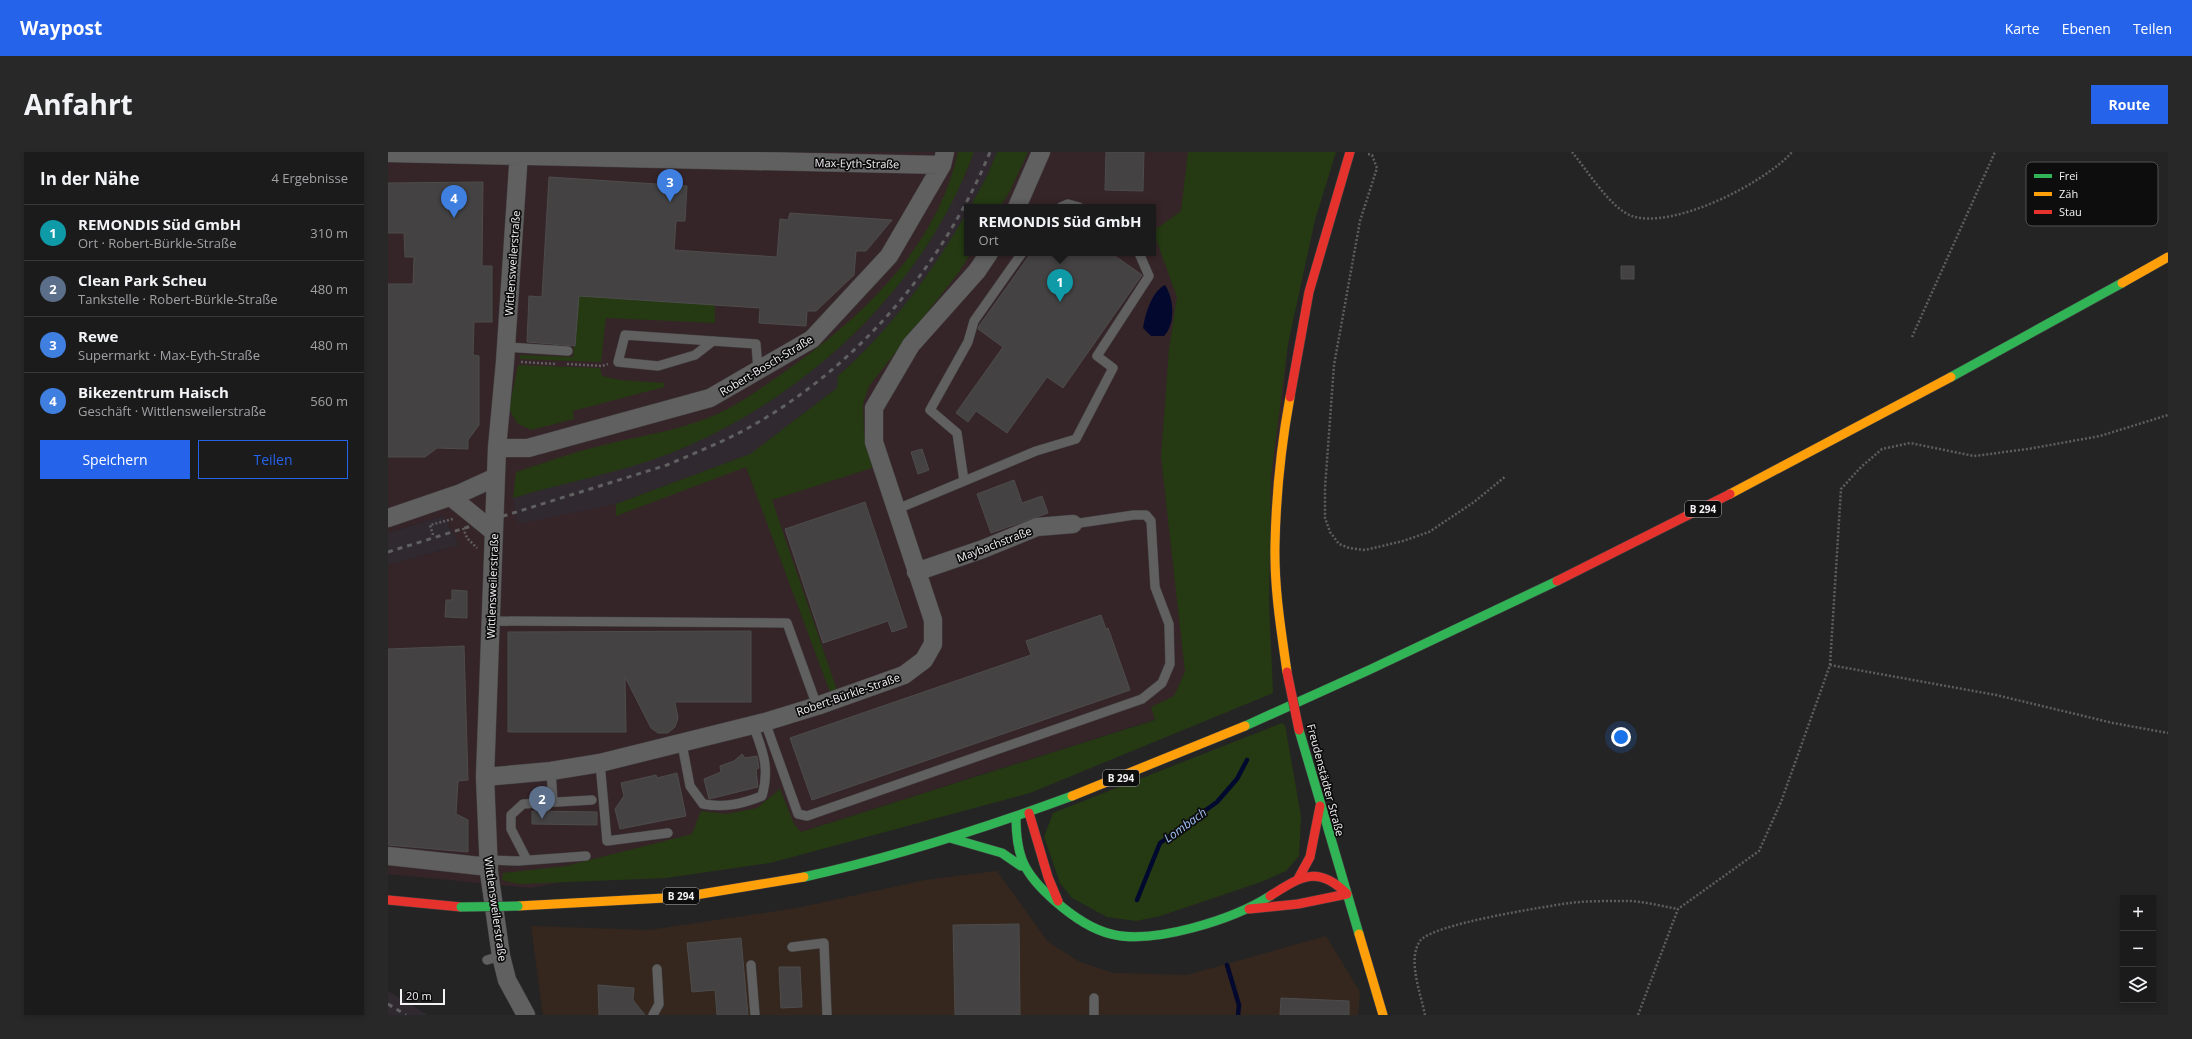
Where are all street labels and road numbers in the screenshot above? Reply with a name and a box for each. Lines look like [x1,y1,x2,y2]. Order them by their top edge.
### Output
street label: Max-Eyth-Straße [815,155,899,171]
street label: Wittlensweilerstraße [501,210,523,316]
street label: Robert-Bosch-Straße [717,331,815,399]
road number: B 294 [1685,501,1721,517]
street label: Maybachstraße [954,523,1034,565]
street label: Wittlensweilerstraße [483,533,501,639]
street label: Robert-Bürkle-Straße [794,669,902,719]
street label: Freudenstädter Straße [1304,722,1348,838]
road number: B 294 [1103,770,1139,786]
street label: Wittlensweilerstraße [481,856,511,962]
road number: B 294 [663,888,699,904]

